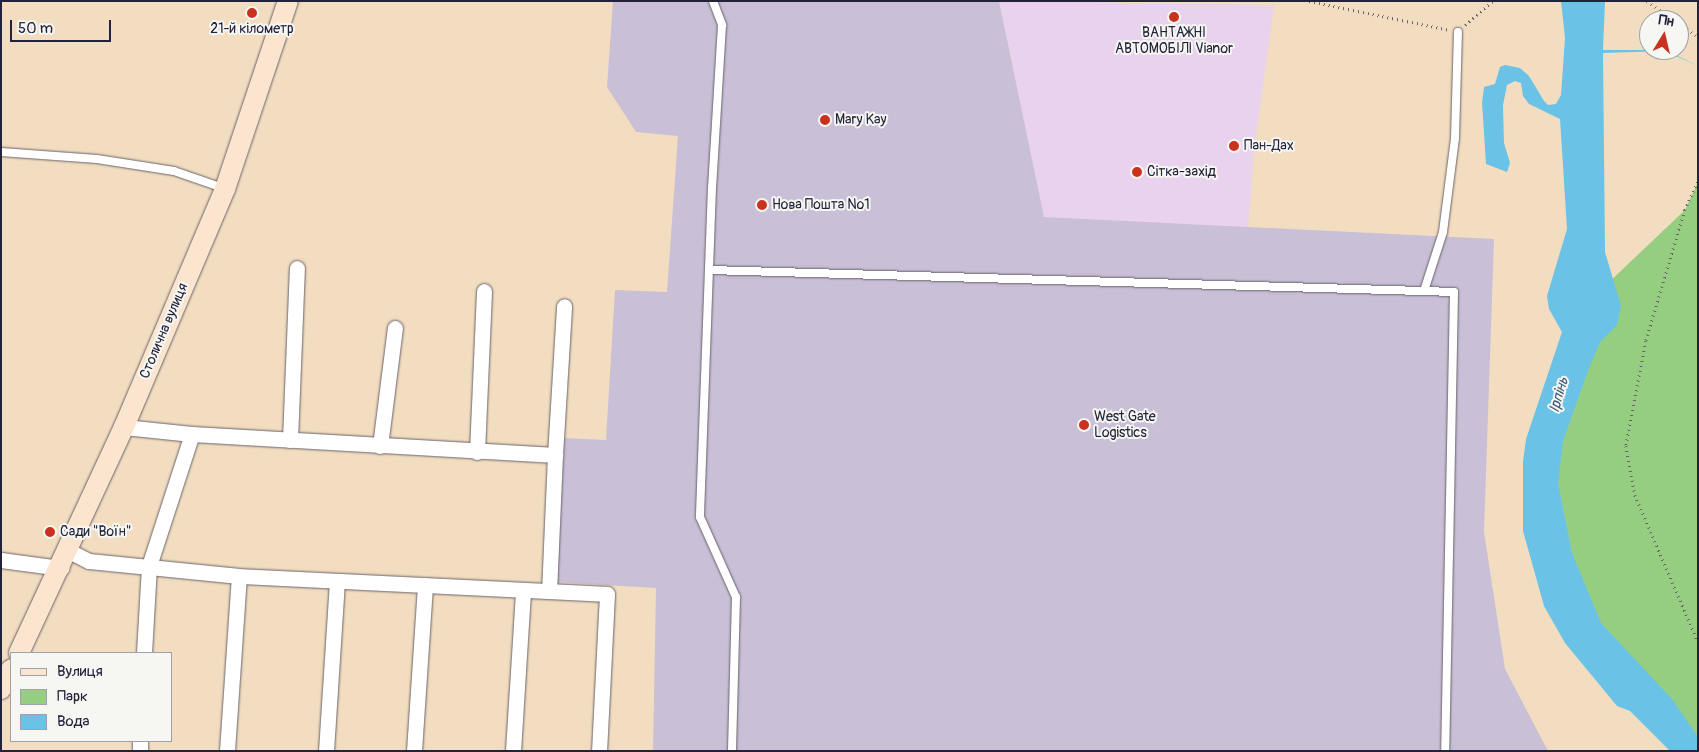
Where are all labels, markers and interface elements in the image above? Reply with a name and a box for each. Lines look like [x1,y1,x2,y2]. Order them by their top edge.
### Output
marker: 21-й кілометр [246,7,258,19]
scale bar [12,10,114,42]
north arrow [1639,10,1689,60]
marker: ВАНТАЖНІ АВТОМОБІЛІ Vianor [1168,11,1180,23]
text: Пн [1657,11,1675,30]
text: 50 m [18,19,53,38]
place label: 21-й кілометр [210,21,294,37]
place label: ВАНТАЖНІ АВТОМОБІЛІ Vianor [1115,25,1233,58]
place label: Mary Kay [835,112,887,128]
marker: Mary Kay [819,114,831,126]
place label: Пан-Дах [1244,138,1294,154]
marker: Пан-Дах [1228,140,1240,152]
place label: Сітка-захід [1147,164,1216,180]
marker: Сітка-захід [1131,166,1143,178]
place label: Нова Пошта №1 [772,197,870,213]
marker: Нова Пошта №1 [756,199,768,211]
street label: Столична вулиця [136,281,192,381]
water label: Ірпінь [1545,375,1573,415]
place label: West Gate Logistics [1094,409,1156,442]
marker: West Gate Logistics [1078,419,1090,431]
place label: Сади "Воїн" [60,524,131,540]
marker: Сади "Воїн" [44,526,56,538]
legend [10,652,172,742]
text: Вулиця [57,662,103,681]
text: Парк [57,687,88,706]
text: Вода [57,712,90,731]

